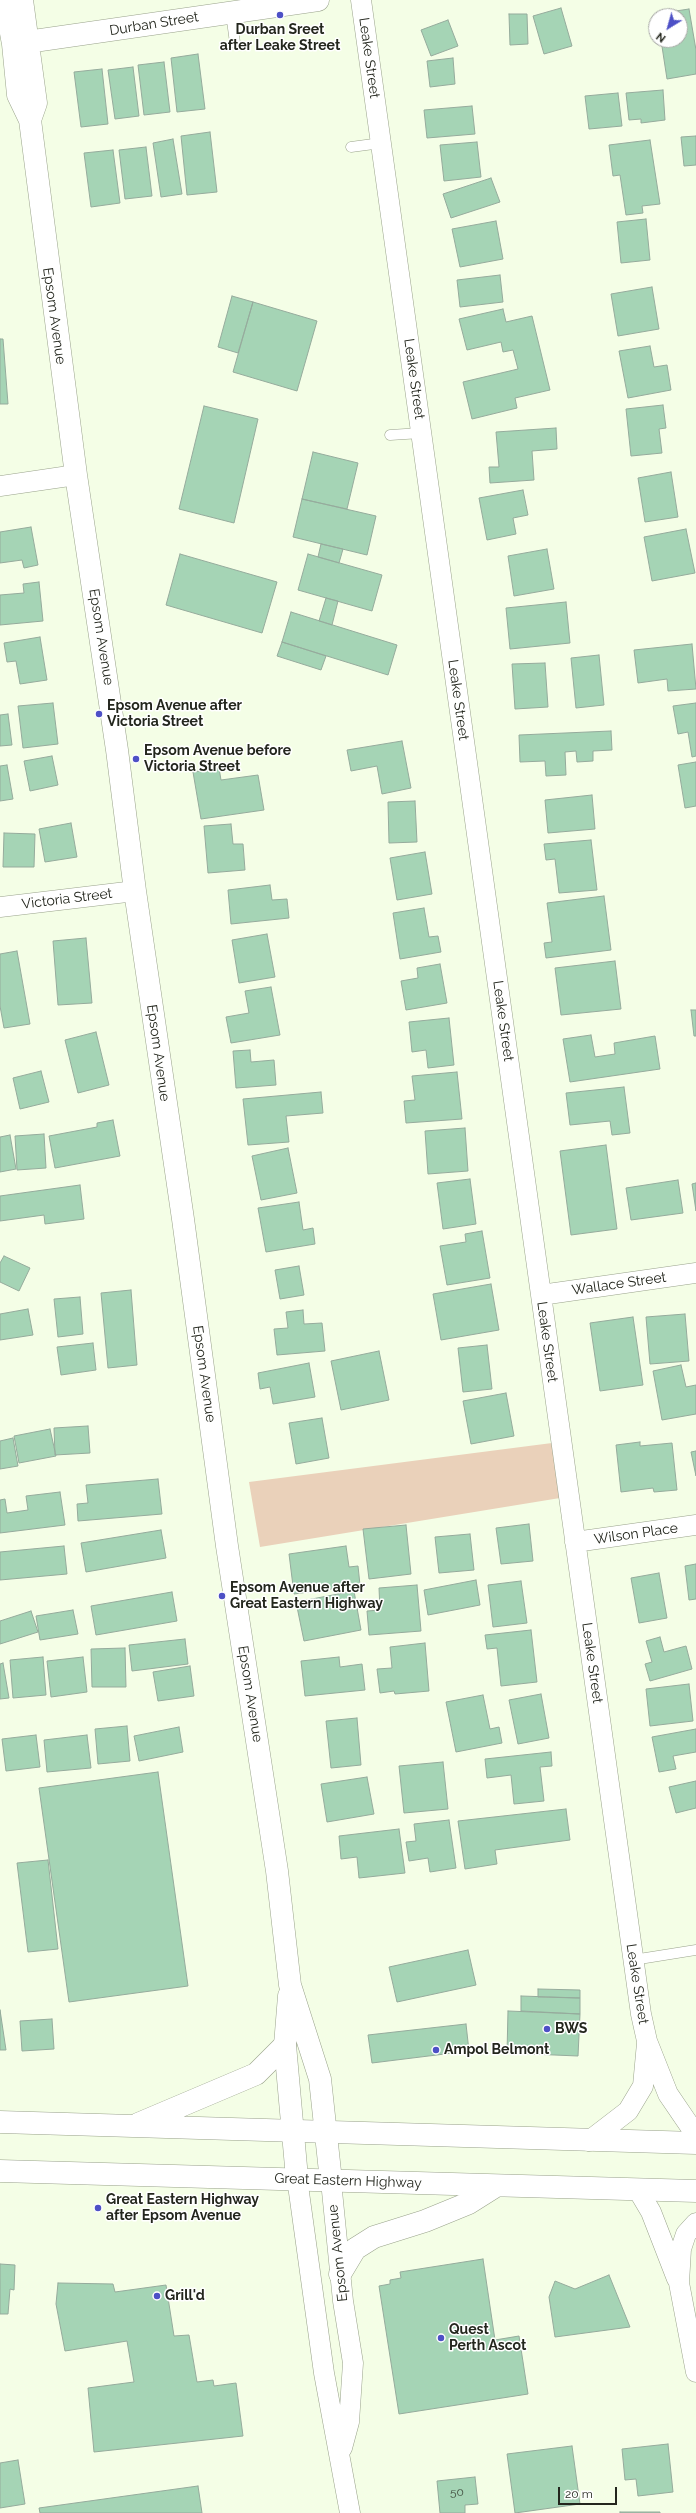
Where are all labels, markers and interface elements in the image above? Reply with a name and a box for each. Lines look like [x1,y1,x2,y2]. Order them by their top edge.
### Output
north arrow [648,8,688,48]
street label: Durban Street [108,9,200,39]
marker: Durban Sreet after Leake Street [275,10,285,20]
street label: Leake Street [355,16,383,100]
place label: Durban Sreet after Leake Street [220,22,340,54]
text: N [654,29,668,45]
street label: Epsom Avenue [39,266,69,366]
street label: Leake Street [400,337,428,421]
street label: Epsom Avenue [85,587,117,687]
street label: Leake Street [444,658,472,742]
place label: Epsom Avenue after Victoria Street [107,698,242,730]
marker: Epsom Avenue after Victoria Street [94,709,104,719]
place label: Epsom Avenue before Victoria Street [144,743,291,776]
marker: Epsom Avenue before Victoria Street [131,754,141,764]
street label: Victoria Street [21,885,113,913]
street label: Leake Street [489,979,517,1063]
street label: Epsom Avenue [143,1003,173,1103]
street label: Wallace Street [571,1269,667,1299]
street label: Leake Street [533,1300,561,1384]
street label: Epsom Avenue [189,1324,219,1424]
street label: Wilson Place [593,1520,679,1548]
place label: Epsom Avenue after Great Eastern Highway [230,1580,383,1612]
marker: Epsom Avenue after Great Eastern Highway [217,1591,227,1601]
street label: Leake Street [578,1621,606,1705]
street label: Epsom Avenue [234,1644,266,1744]
street label: Leake Street [622,1942,652,2026]
place label: BWS [555,2021,587,2037]
marker: BWS [542,2024,552,2034]
place label: Ampol Belmont [444,2042,549,2058]
marker: Ampol Belmont [431,2045,441,2055]
street label: Great Eastern Highway [274,2170,422,2192]
place label: Great Eastern Highway after Epsom Avenue [106,2192,259,2224]
marker: Great Eastern Highway after Epsom Avenue [93,2203,103,2213]
street label: Epsom Avenue [325,2204,351,2302]
place label: Grill'd [165,2288,205,2304]
marker: Grill'd [152,2291,162,2301]
place label: Quest Perth Ascot [449,2322,526,2354]
marker: Quest Perth Ascot [436,2333,446,2343]
scale bar [560,2479,619,2505]
house number: 50 [450,2485,464,2499]
text: 20 m [565,2487,593,2501]

